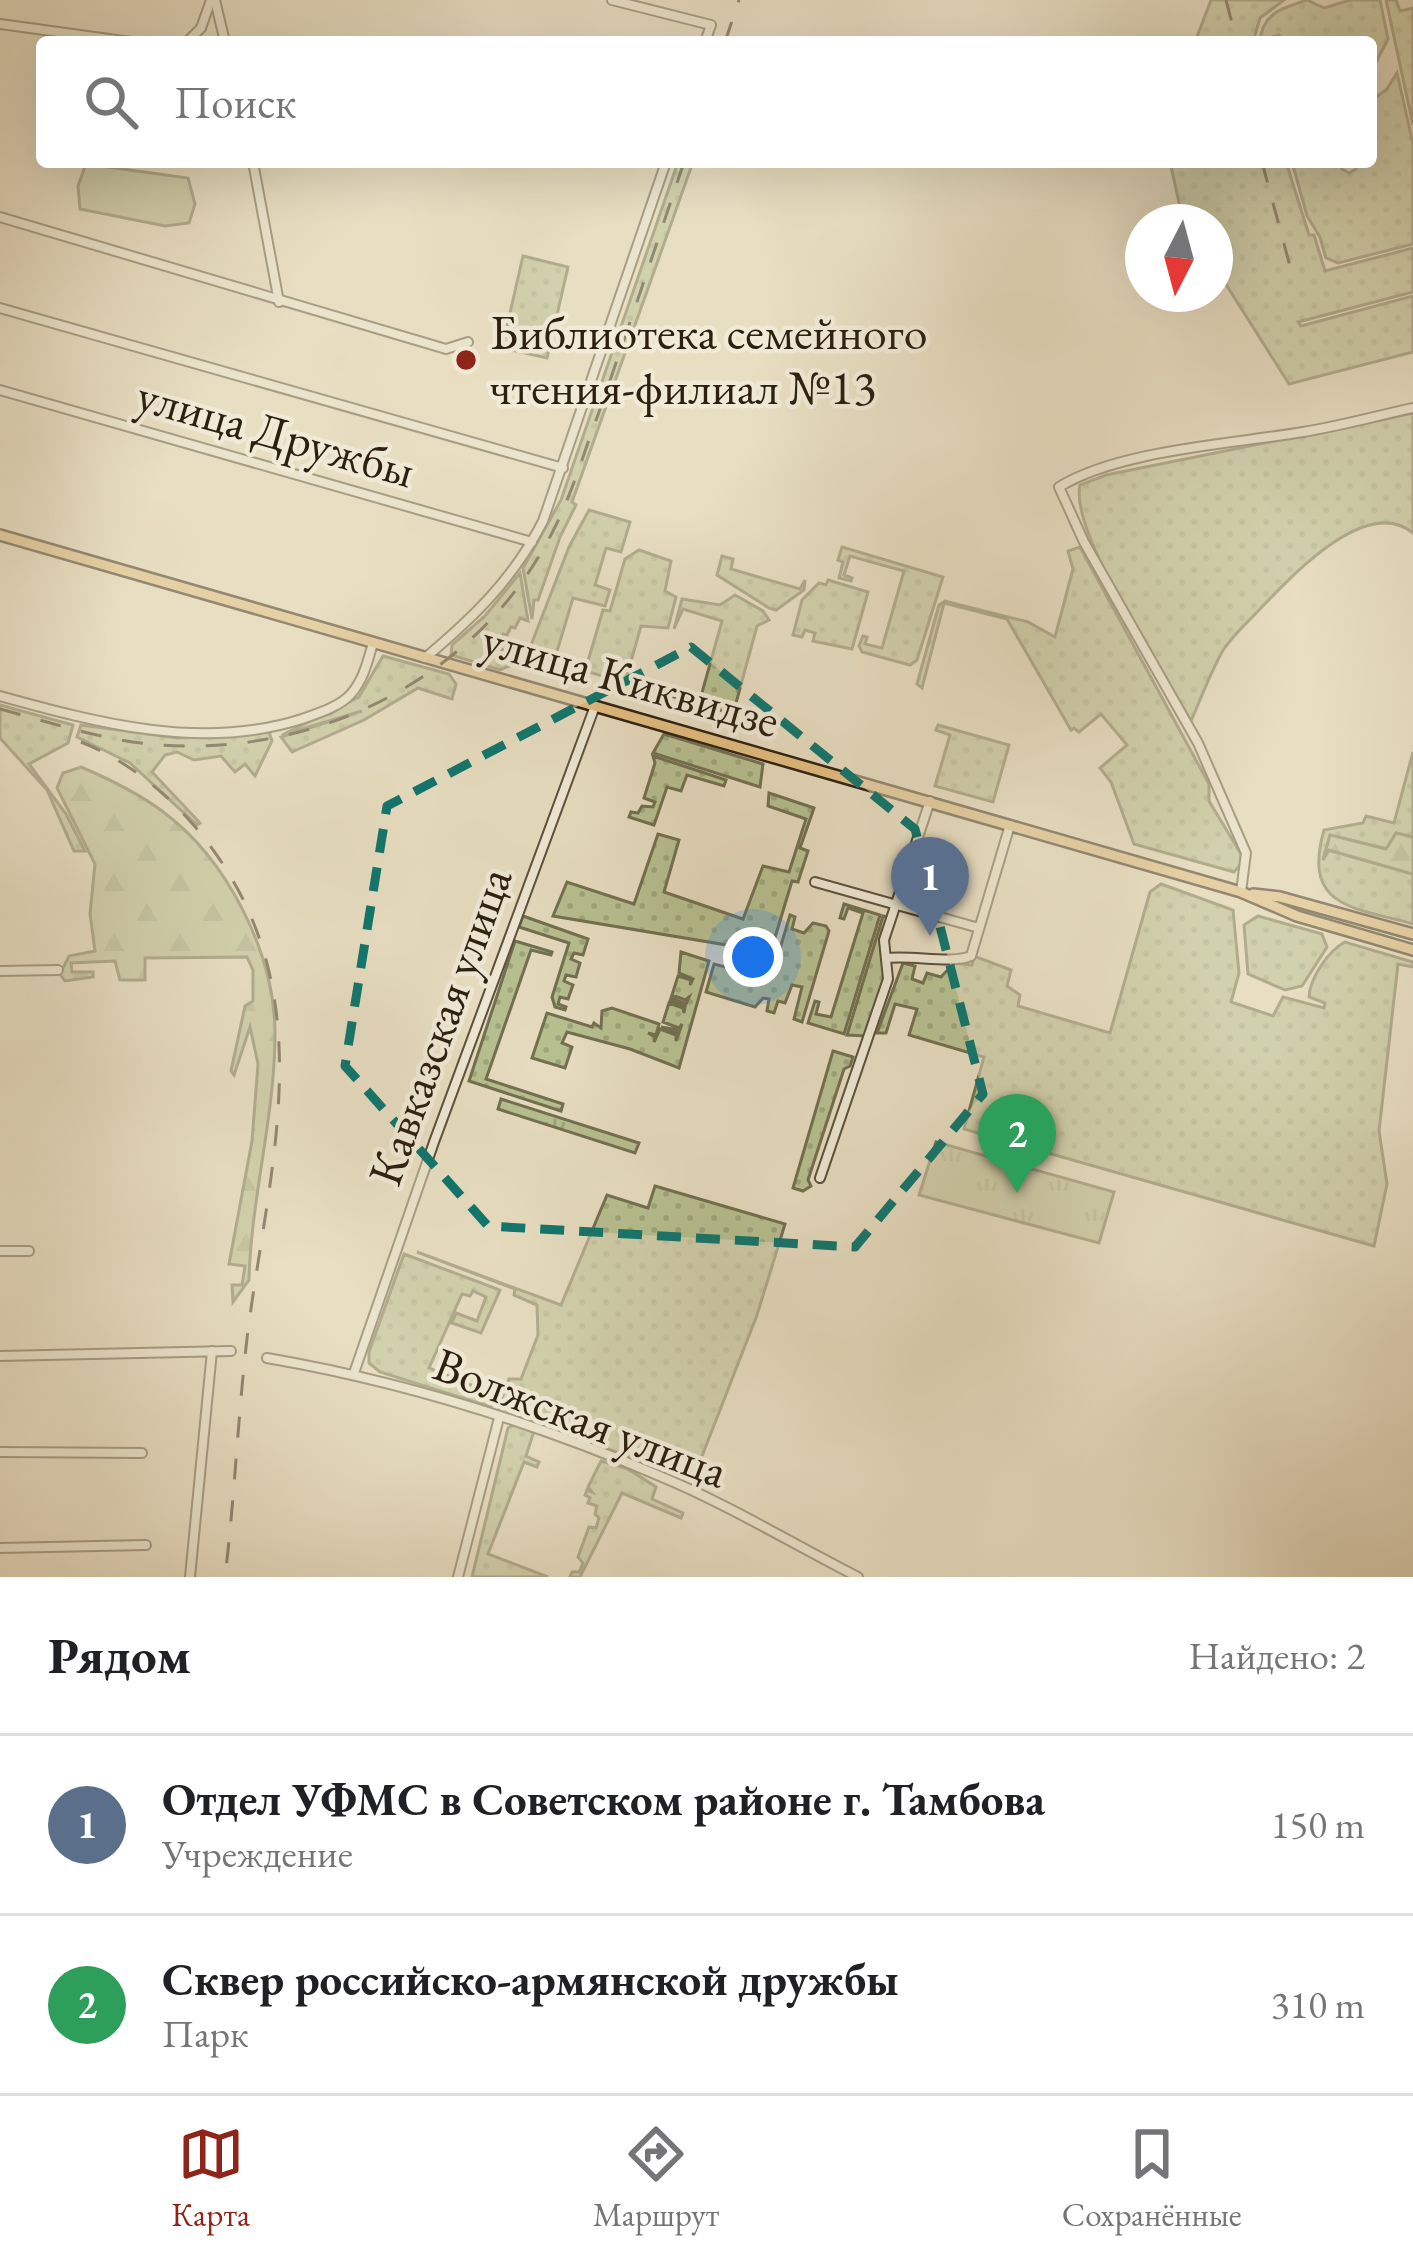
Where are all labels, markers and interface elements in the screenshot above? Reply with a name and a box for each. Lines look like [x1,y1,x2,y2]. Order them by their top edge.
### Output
search box [36,36,1377,168]
icon: search [78,69,144,135]
text: Поиск [174,73,296,131]
north arrow [1125,204,1233,312]
place label: Библиотека семейного чтения-филиал №13 [490,301,927,418]
marker: Библиотека семейного чтения-филиал №13 [453,347,479,373]
street label: улица Дружбы [130,363,422,501]
street label: улица Киквидзе [475,607,787,751]
pin: 1 [891,837,969,936]
street label: Кавказская улица [353,858,526,1193]
your location [723,927,783,987]
pin: 2 [978,1094,1056,1193]
street label: Волжская улица [425,1333,738,1502]
text: Рядом [48,1622,191,1688]
text: Найдено: 2 [1188,1630,1365,1681]
text: Отдел УФМС в Советском районе г. Тамбова [162,1770,1045,1828]
text: 1 [77,1799,97,1850]
text: 150 m [1271,1799,1365,1850]
text: Учреждение [162,1828,353,1879]
text: Сквер российско-армянской дружбы [162,1950,899,2008]
text: 2 [77,1979,97,2030]
text: 310 m [1271,1979,1365,2030]
text: Парк [162,2008,249,2059]
tab: Карта [171,2121,250,2236]
tab: Маршрут [593,2121,719,2236]
tab: Сохранённые [1062,2121,1242,2236]

